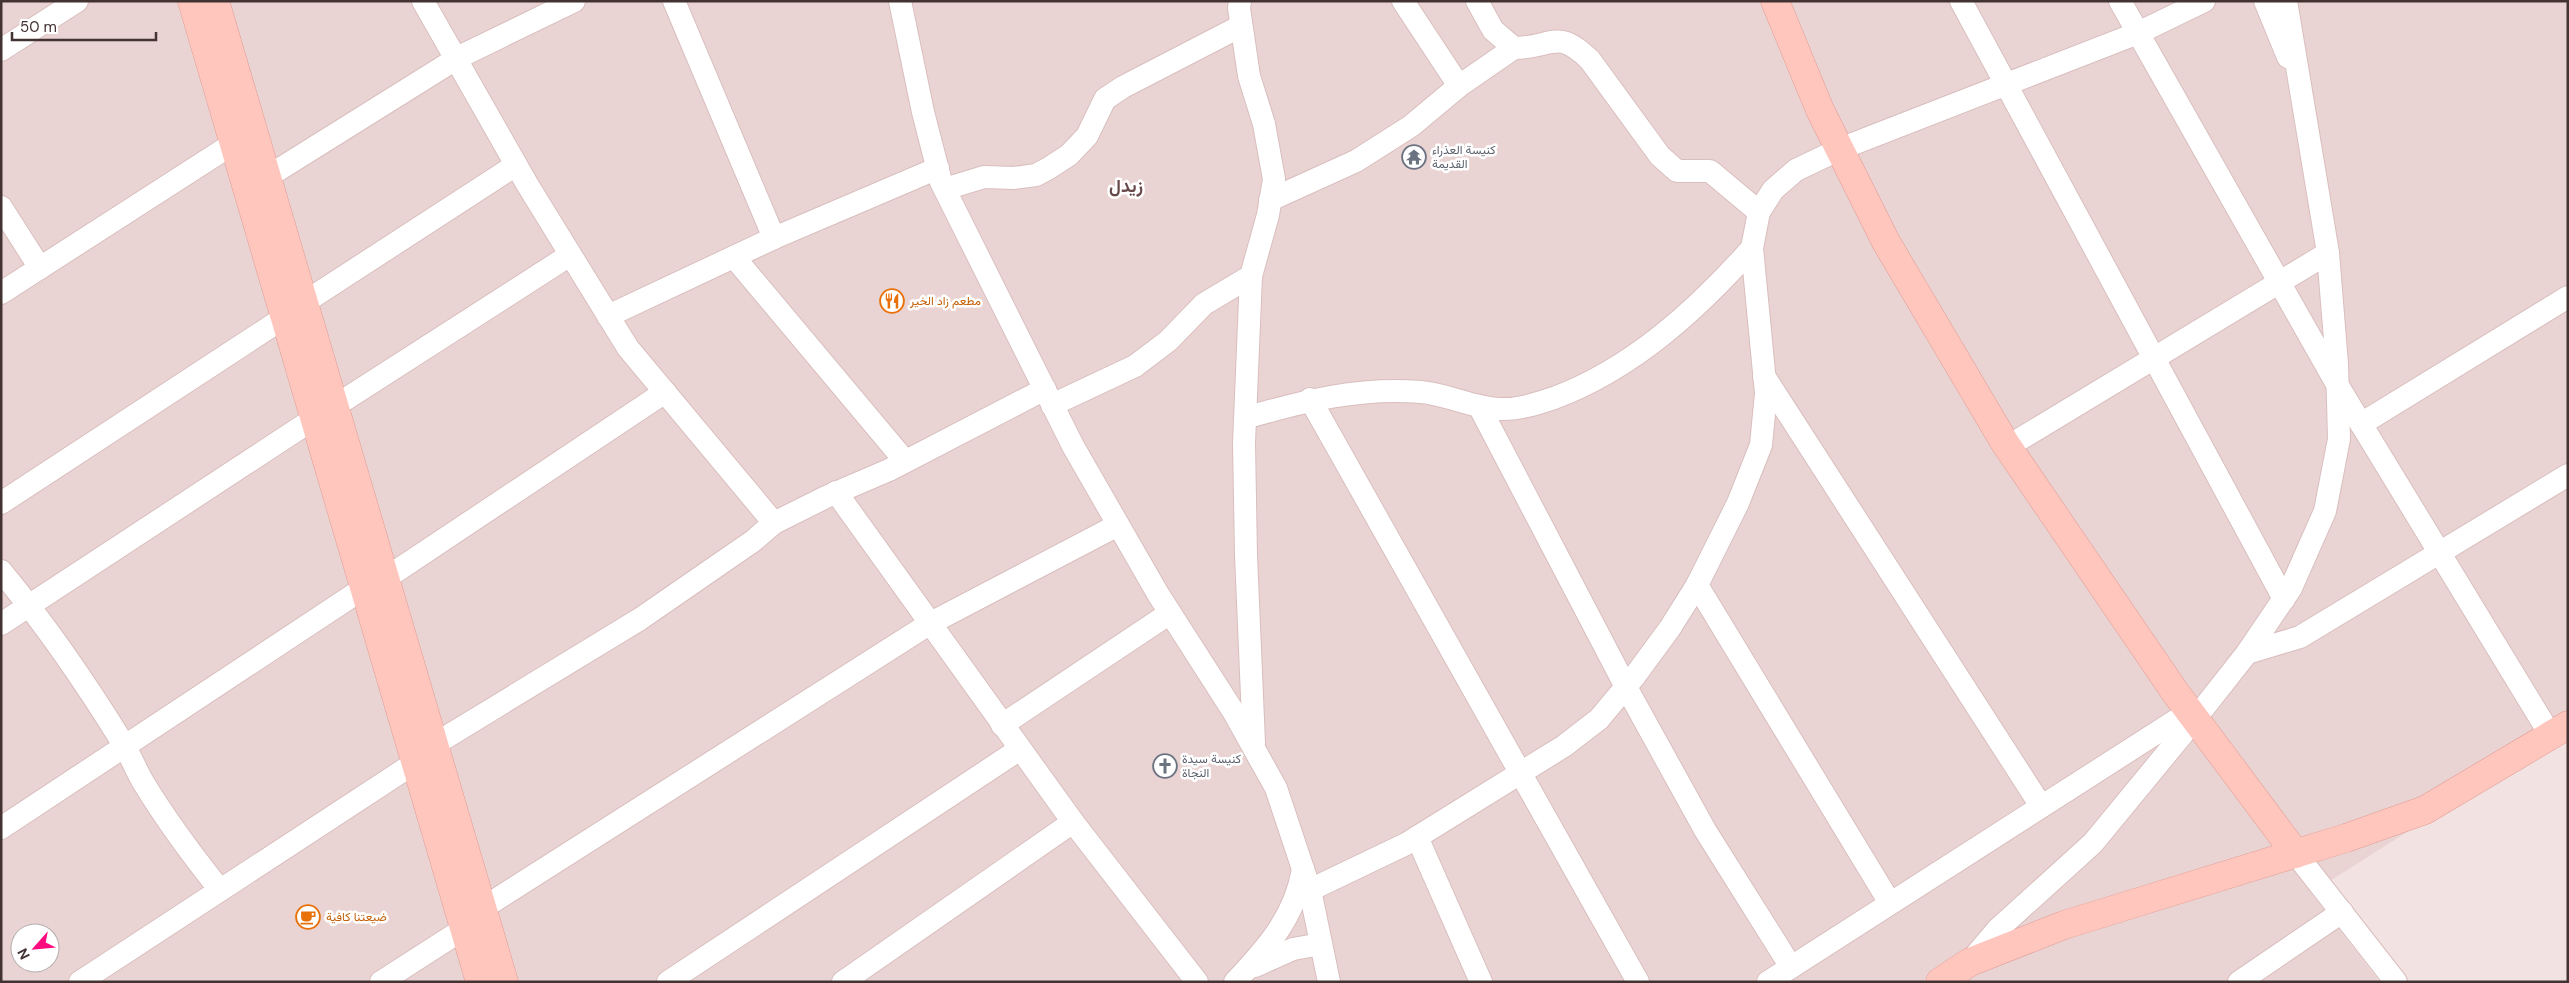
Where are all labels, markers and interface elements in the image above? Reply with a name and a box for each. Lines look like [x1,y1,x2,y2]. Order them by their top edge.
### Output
scale bar [12,10,156,42]
text: 50 m [20,17,57,37]
place label: كنيسة العذراء القديمة [1432,142,1496,172]
temple icon: كنيسة العذراء القديمة [1401,144,1427,170]
district label: زيدل [1109,174,1143,198]
restaurant icon: مطعم زاد الخير [879,288,905,314]
place label: مطعم زاد الخير [909,293,981,309]
place label: كنيسة سيدة النجاة [1182,751,1241,781]
church icon: كنيسة سيدة النجاة [1152,753,1178,779]
cafe icon: ضيعتنا كافية [295,904,321,930]
place label: ضيعتنا كافية [326,909,387,925]
north arrow [10,923,60,973]
text: N [13,945,34,963]

